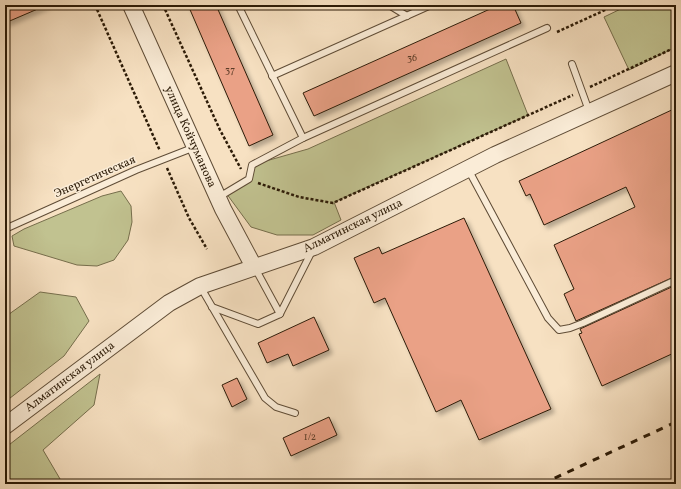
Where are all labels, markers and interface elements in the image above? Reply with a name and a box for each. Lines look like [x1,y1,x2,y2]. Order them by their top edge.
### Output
house number: 36 [407,51,417,65]
house number: 37 [225,63,235,77]
street label: улица Койчуманова [160,84,220,190]
street label: Энергетическая [52,152,138,202]
street label: Алматинская улица [301,195,405,257]
street label: Алматинская улица [22,338,118,416]
house number: 1/2 [304,430,316,444]

